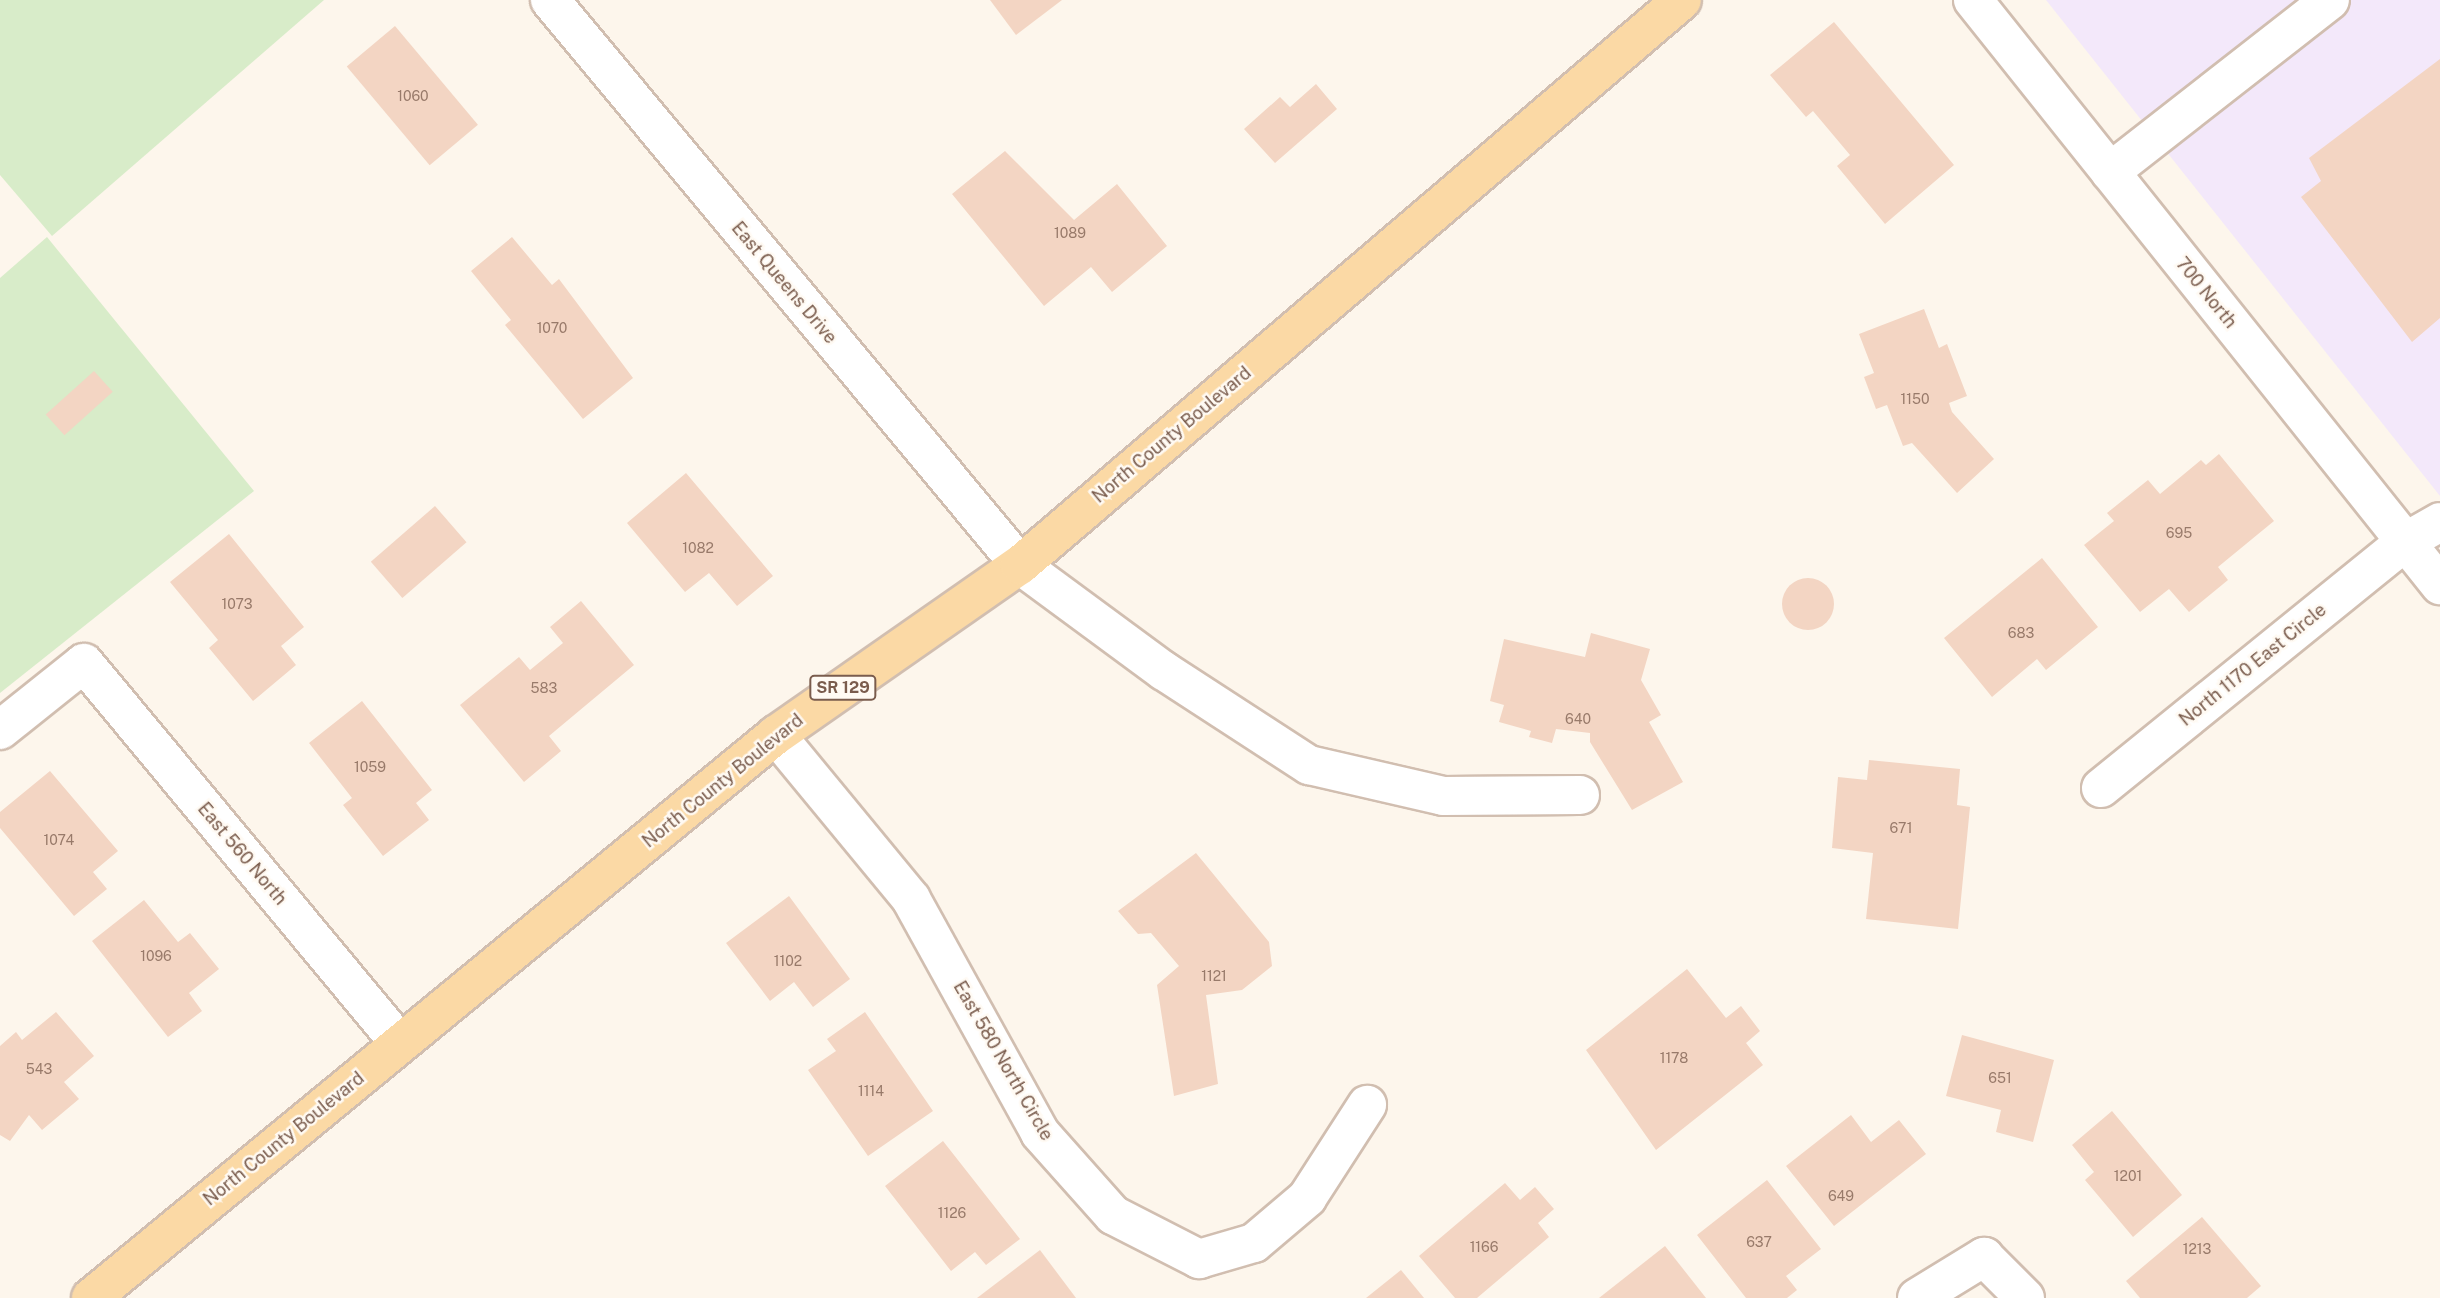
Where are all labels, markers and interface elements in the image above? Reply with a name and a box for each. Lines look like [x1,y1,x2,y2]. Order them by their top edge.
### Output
house number: 1060 [397,88,429,104]
street label: East Queens Drive [727,218,841,348]
house number: 1089 [1054,225,1086,241]
street label: 700 North [2171,253,2241,333]
house number: 1070 [537,320,567,336]
street label: North County Boulevard [1088,362,1256,508]
house number: 1150 [1901,391,1929,407]
house number: 695 [2166,525,2192,541]
house number: 1082 [682,540,714,556]
house number: 1073 [222,596,252,612]
street label: North 1170 East Circle [2175,599,2331,731]
house number: 683 [2008,625,2034,641]
road number: SR 129 [808,676,878,701]
house number: 583 [531,680,557,696]
street label: North County Boulevard [638,710,808,852]
house number: 640 [1565,711,1591,727]
house number: 1059 [354,759,386,775]
street label: East 560 North [193,798,291,910]
house number: 671 [1890,820,1912,836]
house number: 1074 [44,832,74,848]
house number: 1096 [140,948,172,964]
house number: 1102 [774,953,802,969]
house number: 1121 [1201,968,1227,984]
street label: East 580 North Circle [949,977,1057,1145]
house number: 1178 [1660,1050,1688,1066]
house number: 543 [26,1061,52,1077]
street label: North County Boulevard [199,1068,369,1210]
house number: 651 [1988,1070,2012,1086]
house number: 1114 [858,1083,884,1099]
house number: 1201 [2114,1168,2142,1184]
house number: 649 [1828,1188,1854,1204]
house number: 1126 [938,1205,966,1221]
house number: 637 [1746,1234,1772,1250]
house number: 1166 [1470,1239,1498,1255]
house number: 1213 [2183,1241,2211,1257]

